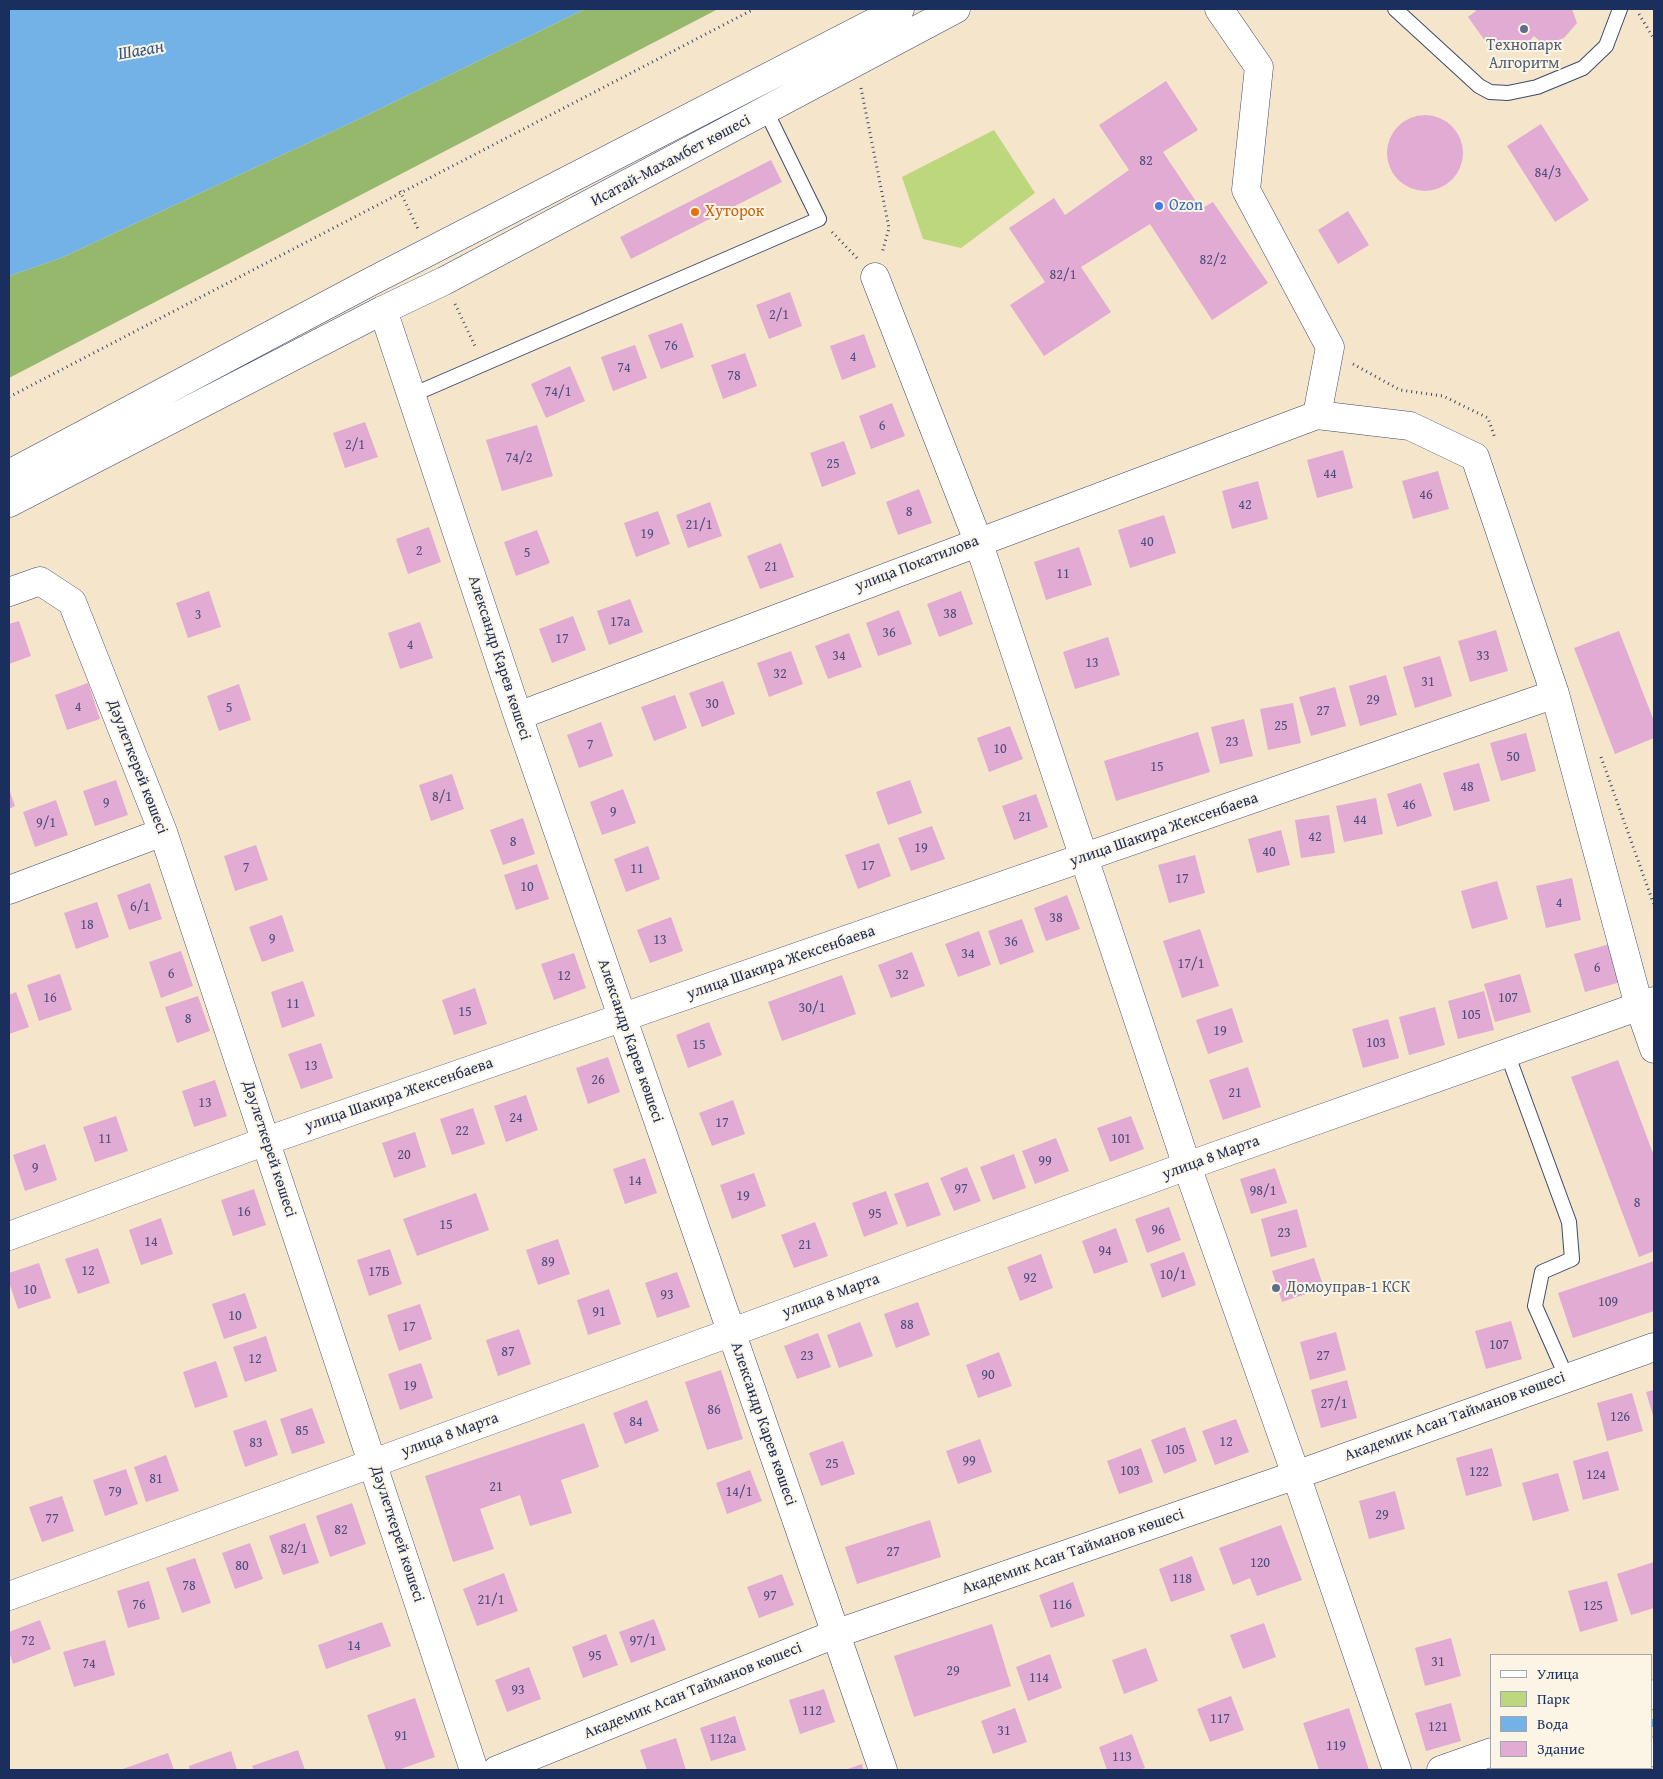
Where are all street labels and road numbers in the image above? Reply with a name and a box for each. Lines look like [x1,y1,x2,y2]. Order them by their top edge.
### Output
street label: Исатай-Махамбет көшесі [588,111,754,211]
street label: улица Покатилова [852,532,982,596]
street label: Александр Карев көшесі [463,573,535,743]
street label: Дәулеткерей көшесі [102,697,172,837]
street label: улица Шакира Жексенбаева [1067,789,1261,871]
street label: улица Шакира Жексенбаева [684,922,878,1004]
street label: Александр Карев көшесі [593,957,667,1125]
street label: улица Шакира Жексенбаева [302,1054,496,1136]
street label: Дәулеткерей көшесі [238,1078,300,1220]
street label: улица 8 Марта [1160,1132,1262,1184]
street label: улица 8 Марта [780,1270,882,1322]
street label: Александр Карев көшесі [726,1340,800,1508]
street label: Академик Асан Тайманов көшесі [1342,1368,1568,1466]
street label: улица 8 Марта [399,1409,501,1461]
street label: Дәулеткерей көшесі [366,1463,428,1605]
street label: Академик Асан Тайманов көшесі [959,1505,1187,1599]
street label: Академик Асан Тайманов көшесі [581,1638,805,1744]

